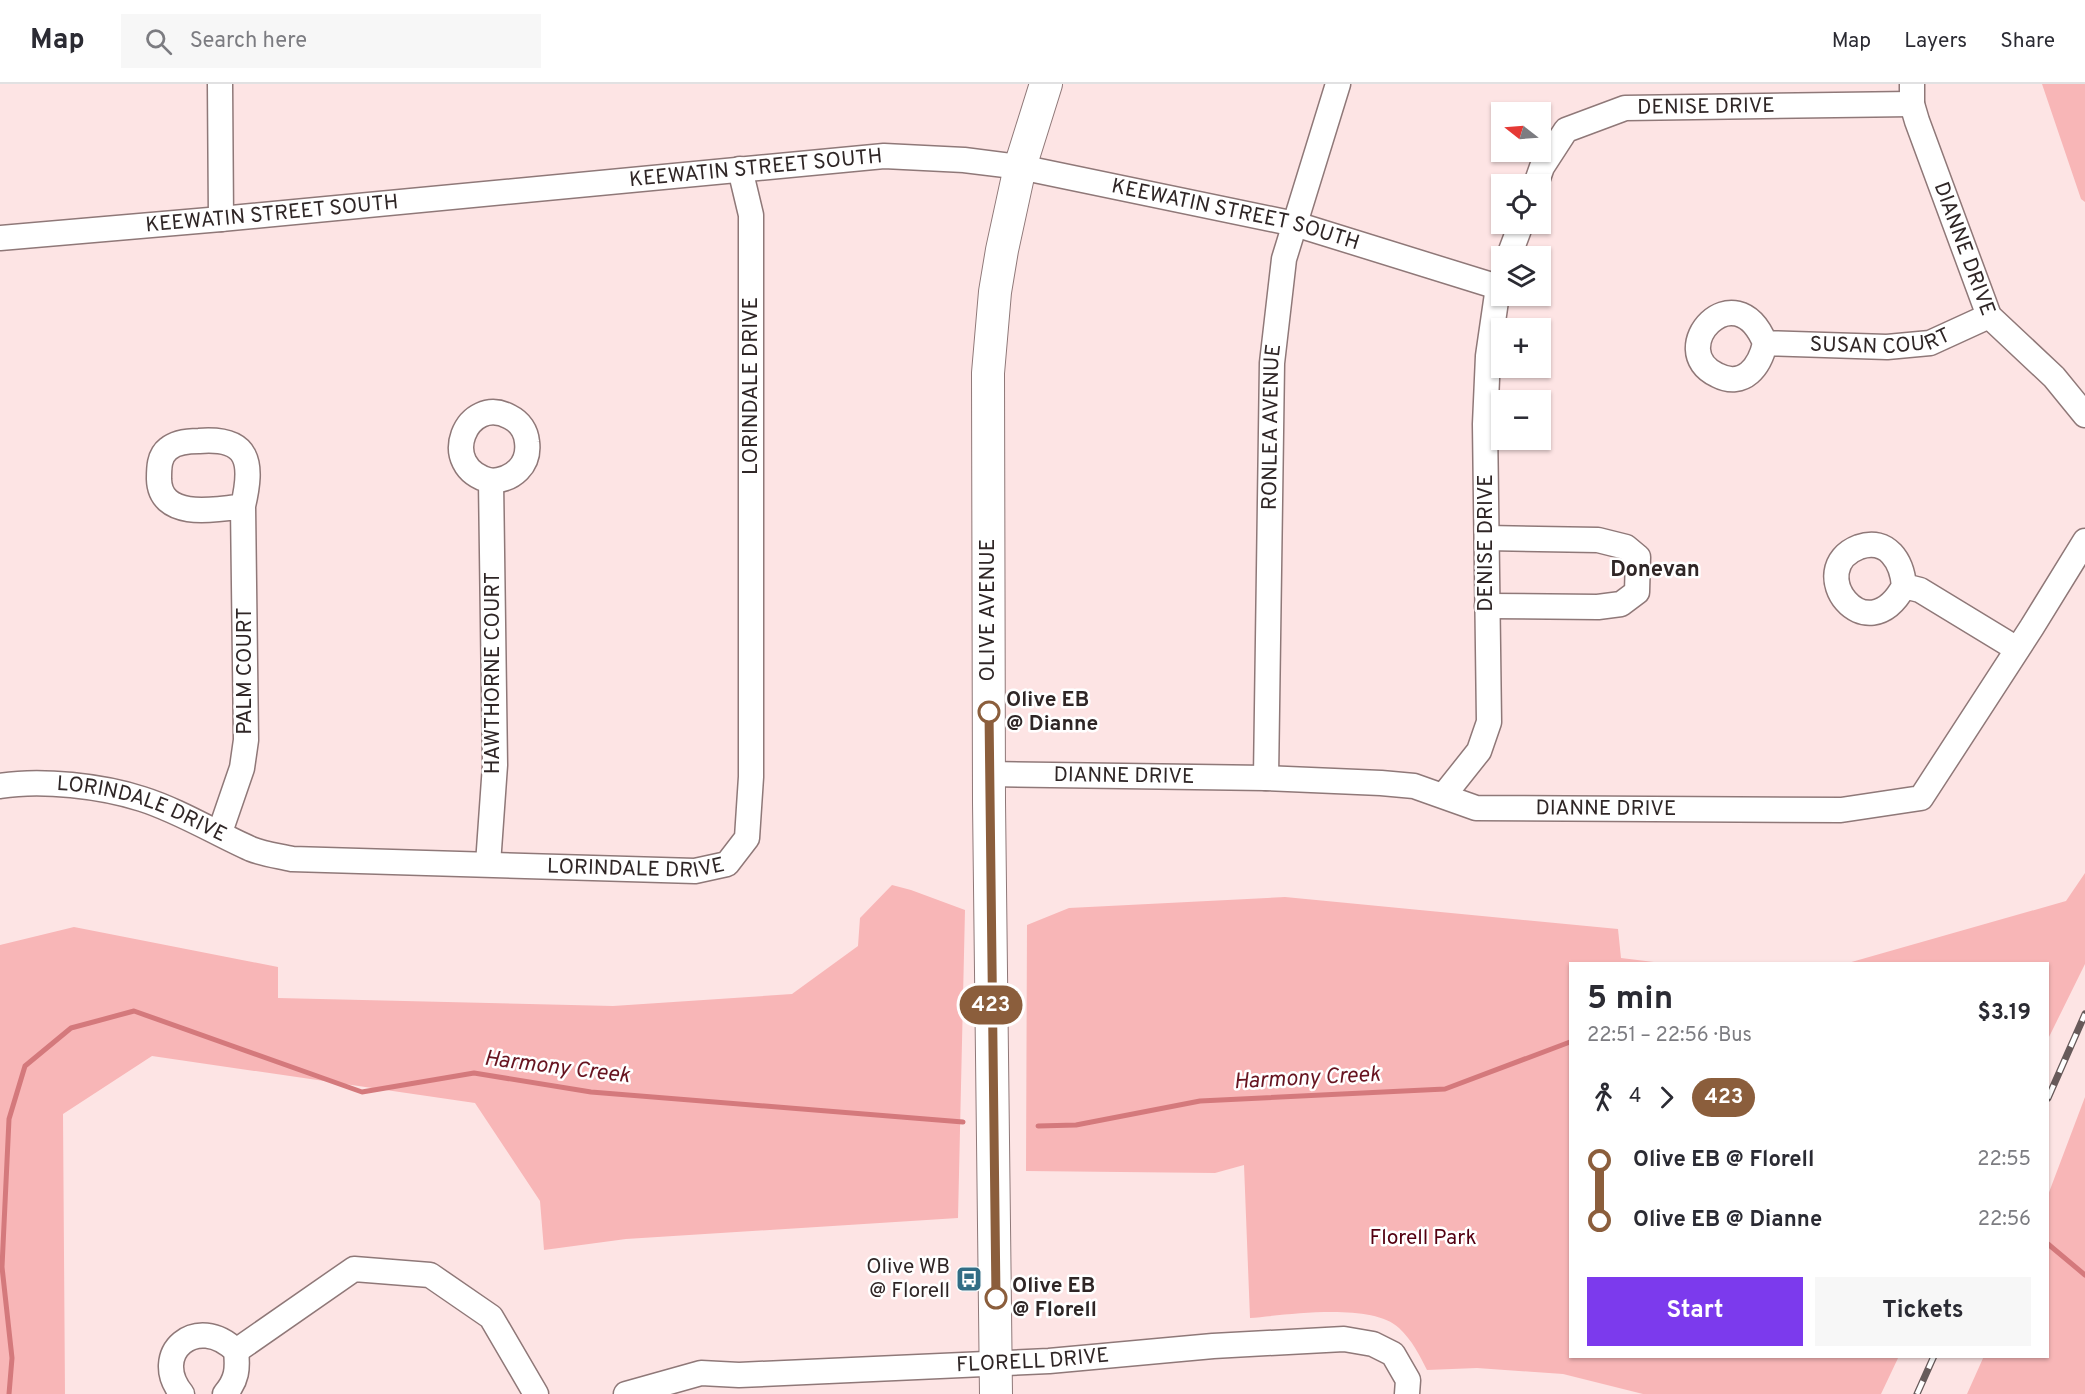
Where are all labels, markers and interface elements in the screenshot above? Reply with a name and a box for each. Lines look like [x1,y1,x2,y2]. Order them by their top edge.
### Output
search box [121,14,541,68]
text: Map [30,23,85,59]
icon: search [142,25,175,58]
text: Search here [190,28,307,55]
text: Map [1832,28,1871,55]
text: Layers [1904,28,1967,55]
text: Share [2000,28,2055,55]
street label: DENISE DRIVE [1637,92,1775,121]
north arrow [1491,102,1551,162]
map controls [1491,102,1551,450]
street label: KEEWATIN STREET SOUTH [628,143,884,194]
street label: KEEWATIN STREET SOUTH [1109,173,1363,257]
button: locate [1491,174,1551,234]
street label: DIANNE DRIVE [1927,178,2001,320]
street label: KEEWATIN STREET SOUTH [144,189,400,239]
button: layers [1491,246,1551,306]
street label: LORINDALE DRIVE [738,297,765,475]
button: + [1491,318,1551,378]
street label: SUSAN COURT [1809,322,1955,361]
street label: RONLEA AVENUE [1256,343,1288,510]
button: − [1491,390,1551,450]
street label: DENISE DRIVE [1473,474,1500,612]
street label: OLIVE AVENUE [975,539,1002,681]
district label: Donevan [1610,557,1700,584]
street label: HAWTHORNE COURT [480,572,507,774]
street label: PALM COURT [232,607,259,735]
place label: Olive EB @ Dianne [1006,687,1098,738]
marker: Olive EB @ Dianne [978,701,1000,723]
street label: DIANNE DRIVE [1053,761,1195,790]
street label: LORINDALE DRIVE [56,770,231,849]
street label: DIANNE DRIVE [1536,795,1676,823]
street label: LORINDALE DRIVE [546,851,727,885]
text: 5 min [1587,979,1673,1021]
line badge: 423 [956,986,1026,1024]
text: 423 [972,992,1010,1019]
text: $3.19 [1977,1000,2031,1027]
text: 22:51 – 22:56 · Bus [1587,1023,1752,1049]
water label: Harmony Creek [483,1046,632,1090]
water label: Harmony Creek [1233,1062,1382,1096]
icon: walk [1587,1081,1620,1114]
icon: forward [1650,1081,1683,1114]
text: 4 [1629,1084,1641,1110]
text: 423 [1704,1084,1743,1111]
text: Olive EB @ Florell [1633,1147,1814,1174]
text: 22:55 [1977,1147,2031,1173]
text: Olive EB @ Dianne [1633,1207,1822,1234]
text: 22:56 [1978,1207,2031,1233]
park label: Florell Park [1369,1225,1477,1252]
place label: Olive WB @ Florell [866,1254,950,1305]
bus stop icon: Olive WB @ Florell [954,1264,984,1294]
place label: Olive EB @ Florell [1012,1273,1097,1324]
button: Start [1587,1277,1803,1346]
button: Tickets [1815,1277,2031,1346]
marker: Olive EB @ Florell [985,1287,1007,1309]
street label: FLORELL DRIVE [956,1342,1110,1379]

